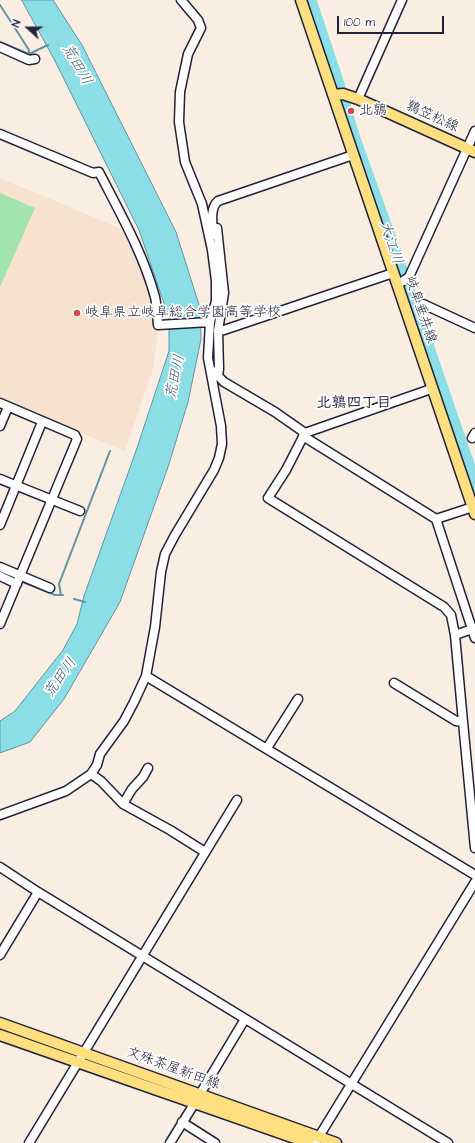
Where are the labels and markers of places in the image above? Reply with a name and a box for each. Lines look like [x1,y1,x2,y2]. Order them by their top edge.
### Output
place label: 北鶉 [359,103,387,119]
marker: 北鶉 [346,106,356,116]
place label: 岐阜県立岐阜総合学園高等学校 [85,305,281,321]
marker: 岐阜県立岐阜総合学園高等学校 [72,308,82,318]

